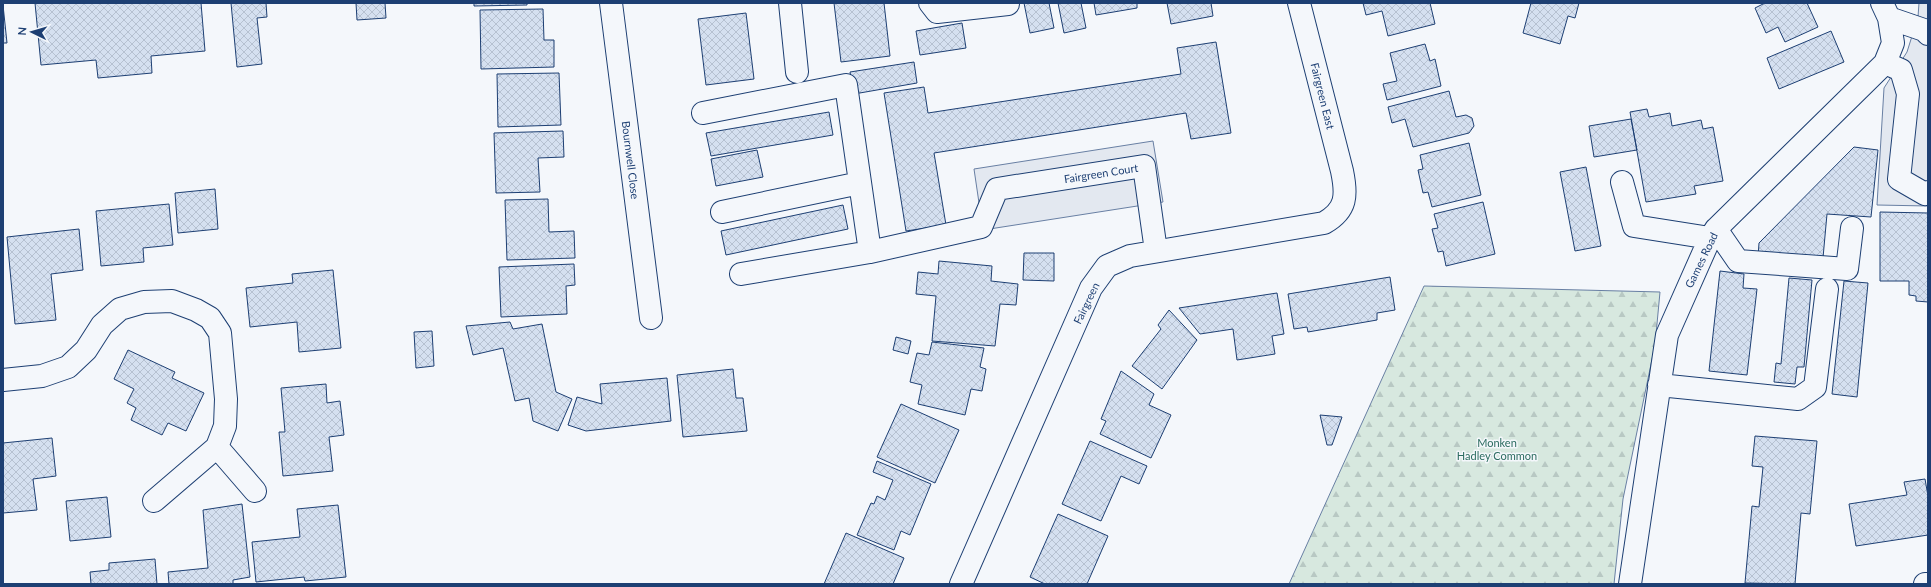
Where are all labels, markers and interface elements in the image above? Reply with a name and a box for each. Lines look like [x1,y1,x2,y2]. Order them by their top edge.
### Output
north arrow [12,12,52,52]
text: N [15,26,28,36]
street label: Fairgreen East [1308,61,1338,131]
street label: Bournwell Close [620,120,642,200]
street label: Fairgreen Court [1063,161,1139,185]
street label: Games Road [1682,230,1720,290]
street label: Fairgreen [1070,280,1102,326]
park label: Monken Hadley Common [1457,436,1537,462]

